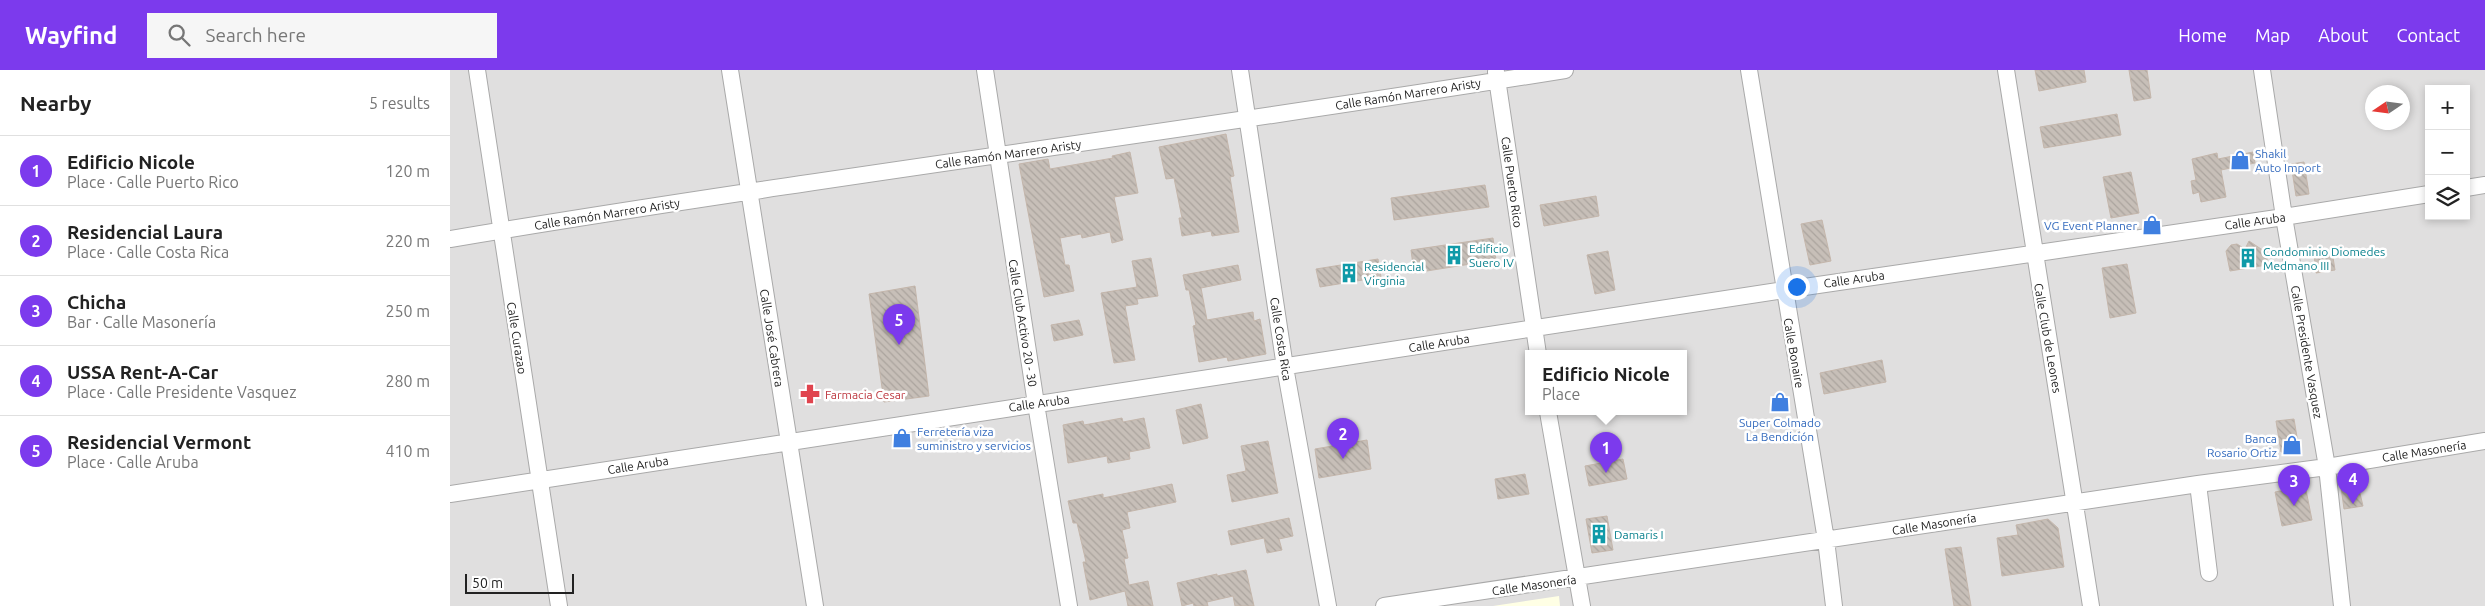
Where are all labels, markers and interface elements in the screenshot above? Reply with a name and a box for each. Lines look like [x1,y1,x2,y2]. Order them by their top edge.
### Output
search box [147,13,497,58]
icon: search [165,21,193,49]
text: Wayfind [25,22,117,49]
text: Search here [205,24,306,46]
text: Home [2178,25,2227,45]
text: Map [2255,25,2290,45]
text: About [2318,25,2368,45]
text: Contact [2396,25,2460,45]
street label: Calle Ramón Marrero Aristy [1334,76,1482,112]
north arrow [2365,85,2410,130]
map controls [2425,85,2470,220]
button: + [2425,85,2470,130]
text: Nearby [20,91,91,115]
text: 5 results [369,94,430,112]
button: − [2425,130,2470,175]
street label: Calle Puerto Rico [1499,136,1525,228]
street label: Calle Ramón Marrero Aristy [934,137,1082,171]
place label: Shakil Auto Import [2255,147,2321,174]
shop icon: Shakil Auto Import [2229,149,2251,171]
text: Edificio Nicole [67,151,195,173]
text: 1 [31,162,41,180]
text: 120 m [385,162,430,180]
text: Place · Calle Puerto Rico [67,173,239,191]
button: layers [2425,175,2470,220]
street label: Calle Ramón Marrero Aristy [533,196,681,232]
street label: Calle Aruba [2224,210,2286,232]
shop icon: VG Event Planner [2141,214,2163,236]
place label: VG Event Planner [2044,219,2137,232]
text: Residencial Laura [67,221,223,243]
text: 2 [31,232,41,250]
text: 220 m [385,232,430,250]
place label: Edificio Suero IV [1469,242,1514,269]
text: Place · Calle Costa Rica [67,243,229,261]
building icon: Edificio Suero IV [1443,244,1465,266]
place label: Condominio Diomedes Medmano III [2263,245,2385,272]
building icon: Condominio Diomedes Medmano III [2237,247,2259,269]
street label: Calle Club Activo 20 - 30 [1006,258,1040,388]
place label: Residencial Virginia [1364,260,1425,287]
building icon: Residencial Virginia [1338,262,1360,284]
street label: Calle Aruba [1823,268,1885,290]
your location [1784,274,1810,300]
street label: Calle Club de Leones [2032,282,2064,394]
street label: Calle Presidente Vasquez [2289,284,2325,420]
street label: Calle José Cabrera [758,288,786,388]
text: Chicha [67,291,126,313]
street label: Calle Costa Rica [1268,296,1294,382]
street label: Calle Curazao [505,301,529,375]
text: 3 [31,302,41,320]
text: 250 m [385,302,430,320]
pin: 5 [883,304,915,345]
text: Bar · Calle Masonería [67,313,216,331]
street label: Calle Bonaire [1781,317,1807,389]
street label: Calle Aruba [1408,332,1470,354]
popup [1525,350,1687,415]
text: USSA Rent-A-Car [67,361,218,383]
text: Edificio Nicole [1542,363,1670,385]
text: 4 [31,372,41,390]
text: 280 m [385,372,430,390]
text: Place · Calle Presidente Vasquez [67,383,297,401]
pharmacy icon: Farmacia Cesar [799,383,821,405]
text: Place [1542,385,1580,403]
place label: Farmacia Cesar [825,388,906,401]
shop icon: Super Colmado La Bendición [1769,391,1791,413]
street label: Calle Aruba [1008,392,1070,414]
place label: Super Colmado La Bendición [1739,416,1821,443]
pin: 2 [1327,418,1359,459]
place label: Ferretería viza suministro y servicios [917,425,1031,452]
shop icon: Ferretería viza suministro y servicios [891,427,913,449]
text: Residencial Vermont [67,431,251,453]
pin: 1 [1590,432,1622,473]
place label: Banca Rosario Ortiz [2207,432,2277,459]
shop icon: Banca Rosario Ortiz [2281,434,2303,456]
street label: Calle Masonería [2381,438,2467,464]
text: 5 [31,442,41,460]
text: 410 m [385,442,430,460]
text: Place · Calle Aruba [67,453,199,471]
street label: Calle Aruba [607,454,669,476]
pin: 4 [2337,463,2369,504]
pin: 3 [2278,465,2310,506]
street label: Calle Masonería [1891,511,1977,537]
building icon: Damaris I [1588,523,1610,545]
place label: Damaris I [1614,528,1664,541]
scale bar [465,571,574,594]
street label: Calle Masonería [1491,573,1577,597]
text: 50 m [472,575,503,591]

